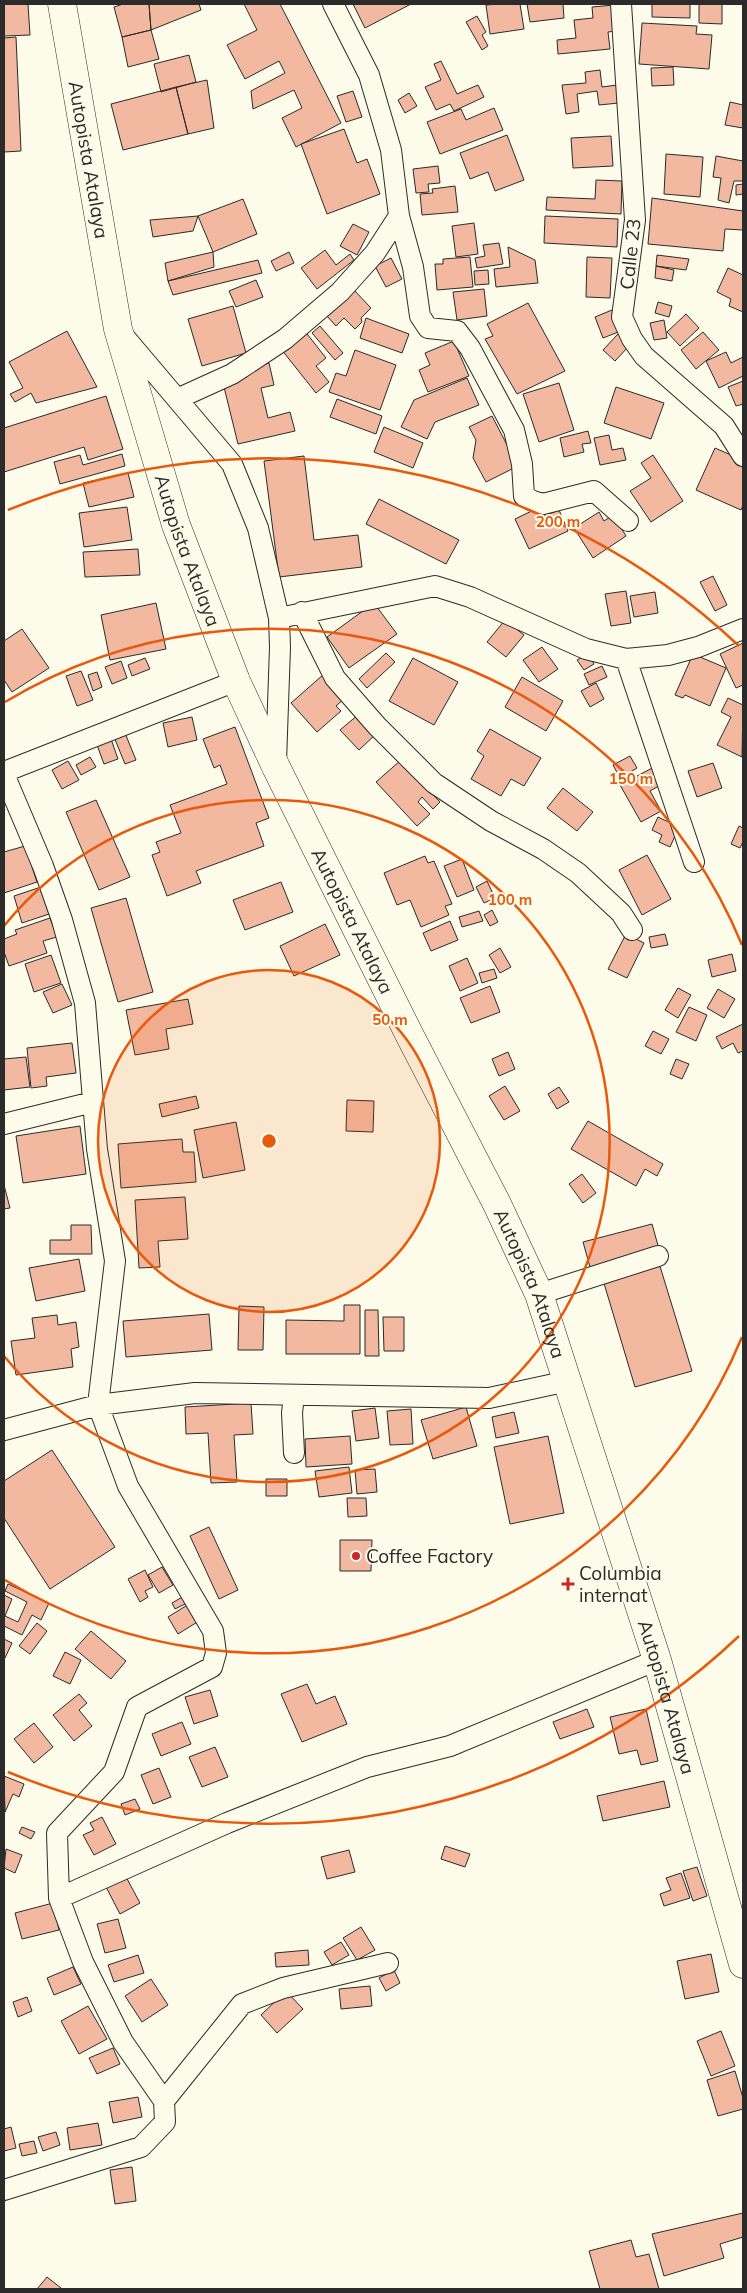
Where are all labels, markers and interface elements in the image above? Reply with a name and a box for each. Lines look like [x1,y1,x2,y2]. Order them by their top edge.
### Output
street label: Autopista Atalaya [63,79,114,240]
street label: Calle 23 [614,217,646,291]
street label: Autopista Atalaya [150,472,226,630]
text: 200 m [536,512,580,531]
text: 150 m [609,769,653,788]
street label: Autopista Atalaya [306,844,399,998]
text: 100 m [488,890,532,909]
text: 50 m [372,1010,408,1029]
centre of rings [260,1132,278,1150]
street label: Autopista Atalaya [489,1205,571,1361]
place label: Coffee Factory [366,1544,493,1568]
marker: Coffee Factory [350,1550,362,1562]
place label: Columbia internat [579,1561,662,1607]
marker: Columbia internat [561,1577,575,1591]
street label: Autopista Atalaya [633,1617,701,1777]

